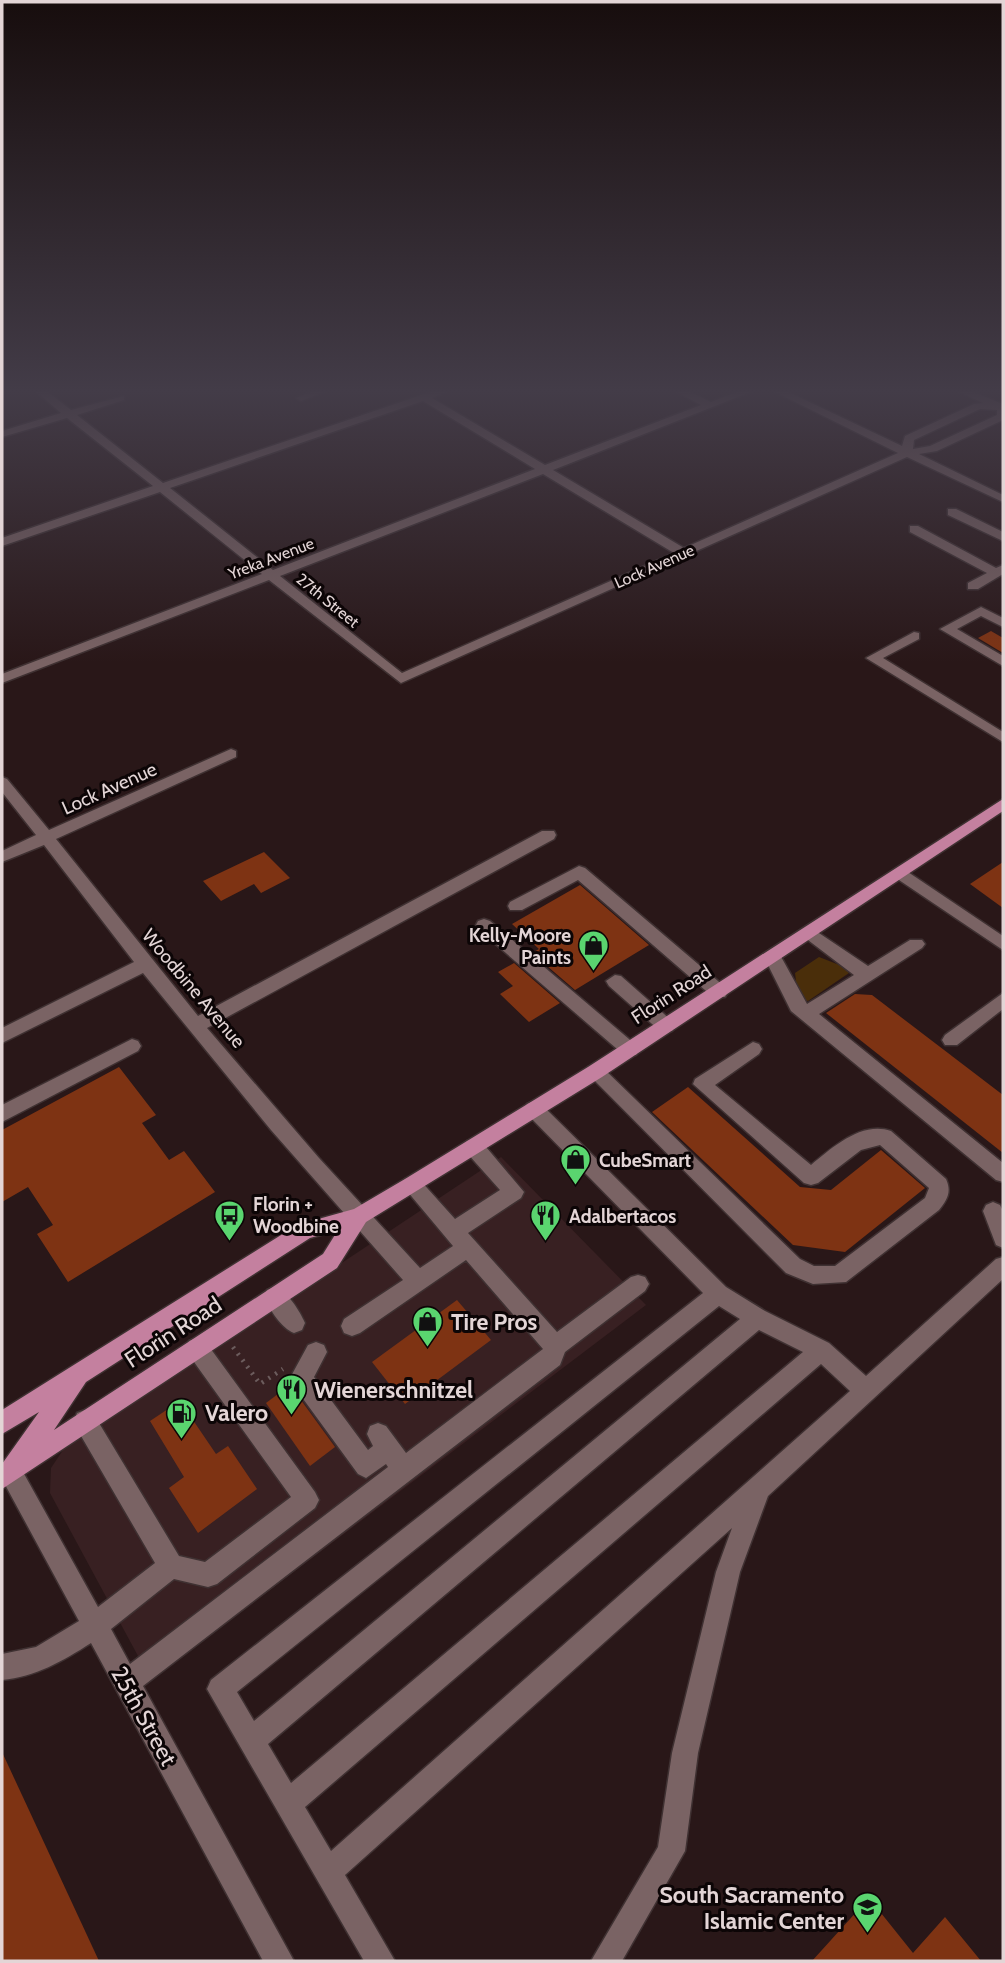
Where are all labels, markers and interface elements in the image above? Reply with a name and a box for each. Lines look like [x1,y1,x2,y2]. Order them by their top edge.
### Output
street label: Yreka Avenue [225,533,317,584]
street label: Lock Avenue [611,540,697,593]
street label: 27th Street [292,569,363,632]
street label: Lock Avenue [58,757,160,820]
street label: Woodbine Avenue [137,924,250,1053]
place label: Kelly-Moore Paints [469,924,571,969]
shop icon: Kelly-Moore Paints [577,929,611,973]
street label: Florin Road [627,960,716,1029]
shop icon: CubeSmart [559,1143,593,1187]
place label: CubeSmart [599,1149,691,1172]
place label: Florin + Woodbine [253,1193,339,1238]
bus stop icon: Florin + Woodbine [213,1198,247,1242]
restaurant icon: Adalbertacos [529,1199,563,1243]
place label: Adalbertacos [569,1205,676,1228]
street label: Florin Road [119,1290,227,1374]
shop icon: Tire Pros [411,1305,445,1349]
place label: Tire Pros [451,1308,537,1336]
restaurant icon: Wienerschnitzel [274,1373,308,1417]
place label: Wienerschnitzel [314,1376,473,1404]
fuel station icon: Valero [165,1396,199,1440]
place label: Valero [205,1399,268,1427]
street label: 25th Street [105,1662,183,1771]
place label: South Sacramento Islamic Center [660,1881,844,1935]
school or university icon: South Sacramento Islamic Center [850,1891,884,1935]

